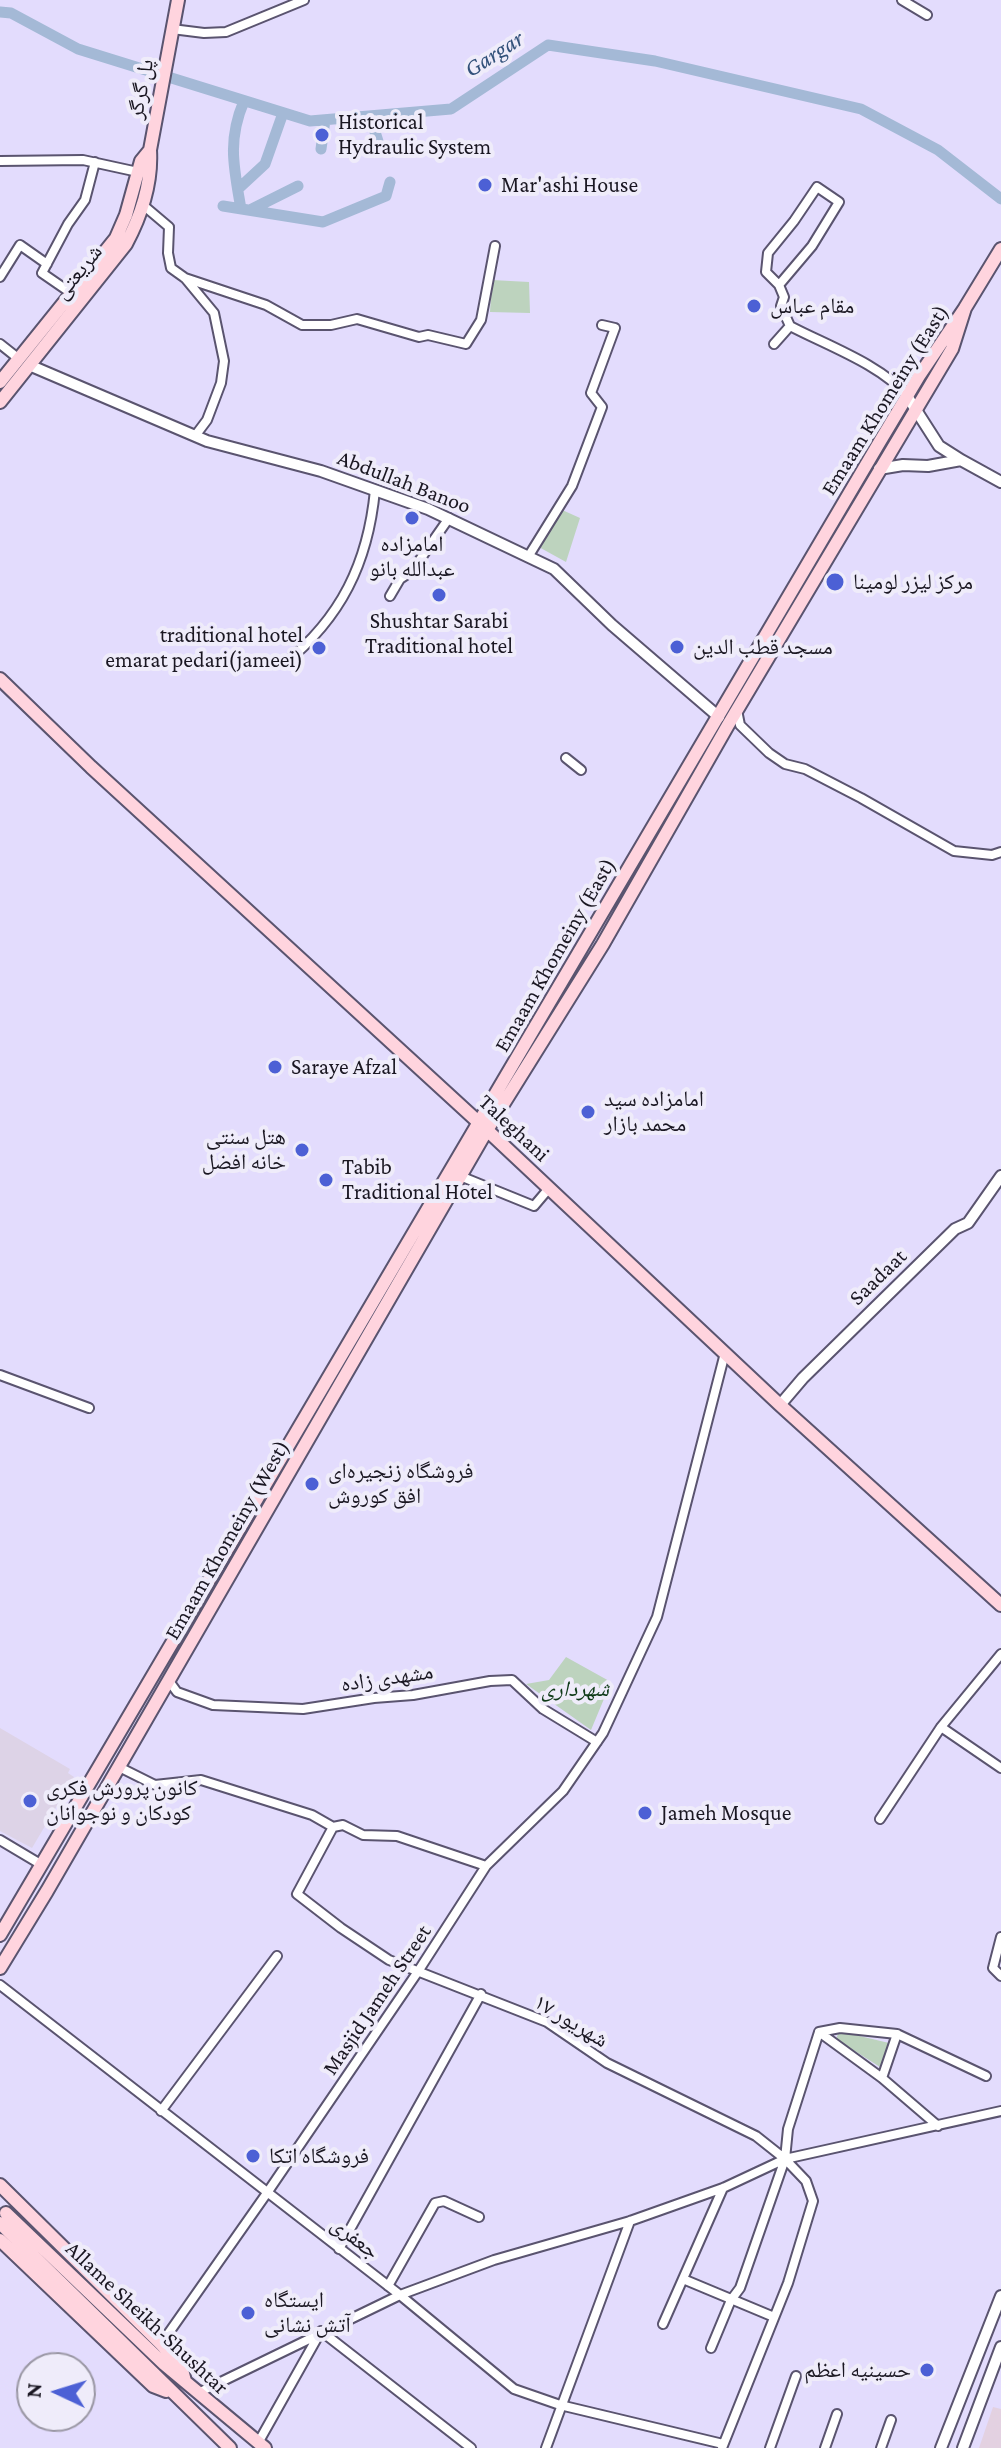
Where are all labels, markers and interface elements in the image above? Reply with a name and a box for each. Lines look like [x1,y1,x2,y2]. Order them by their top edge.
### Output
water label: Gargar [459,24,529,84]
street label: پل گرگر [122,57,160,121]
place label: Historical Hydraulic System [338,109,491,160]
marker: Historical Hydraulic System [313,126,331,144]
place label: Mar'ashi House [501,172,638,198]
marker: Mar'ashi House [476,176,494,194]
street label: شریعتی [48,239,108,305]
place label: مقام عباس [770,293,854,319]
marker: مقام عباس [745,297,763,315]
street label: Emaam Khomeiny (East) [816,300,954,500]
street label: Abdullah Banoo [334,445,474,519]
marker: امامزاده عبدالله بانو [403,509,421,527]
place label: امامزاده عبدالله بانو [369,531,455,582]
place label: مرکز لیزر لومینا [853,569,973,595]
marker: مرکز لیزر لومینا [824,571,846,593]
marker: Shushtar Sarabi Traditional hotel [430,586,448,604]
place label: Shushtar Sarabi Traditional hotel [365,608,513,660]
place label: traditional hotel emarat pedari(jameei) [105,622,303,674]
place label: مسجد قطب الدین [693,634,833,660]
marker: مسجد قطب الدین [668,638,686,656]
marker: traditional hotel emarat pedari(jameei) [310,639,328,657]
street label: Emaam Khomeiny (East) [489,853,621,1057]
place label: Saraye Afzal [291,1054,397,1080]
marker: Saraye Afzal [266,1058,284,1076]
place label: امامزاده سید محمد بازار [604,1086,704,1138]
street label: Taleghani [473,1089,555,1167]
marker: امامزاده سید محمد بازار [579,1103,597,1121]
place label: هتل سنتی خانه افضل [202,1124,286,1176]
marker: هتل سنتی خانه افضل [293,1141,311,1159]
place label: Tabib Traditional Hotel [342,1154,493,1206]
marker: Tabib Traditional Hotel [317,1171,335,1189]
street label: Saadaat [844,1243,912,1311]
street label: Emaam Khomeiny (West) [159,1435,295,1645]
place label: فروشگاه زنجیره‌ای افق کوروش [328,1458,473,1510]
marker: فروشگاه زنجیره‌ای افق کوروش [303,1475,321,1493]
street label: مشهدی زاده [339,1658,435,1698]
park label: شهرداری [541,1676,609,1702]
place label: کانون پرورش فکری کودکان و نوجوانان [46,1775,198,1826]
marker: کانون پرورش فکری کودکان و نوجوانان [21,1792,39,1810]
place label: Jameh Mosque [661,1800,791,1826]
marker: Jameh Mosque [636,1804,654,1822]
street label: Masjid Jameh Street [317,1920,437,2080]
street label: ۱۷ شهریور [529,1989,613,2053]
place label: فروشگاه اتکا [269,2143,369,2169]
marker: فروشگاه اتکا [244,2147,262,2165]
street label: جعفری [326,2211,384,2265]
street label: Allame Sheikh-Shushtar [60,2236,234,2400]
place label: ایستگاه آتش نشانی [264,2287,351,2338]
marker: ایستگاه آتش نشانی [239,2304,257,2322]
north arrow [16,2352,96,2432]
place label: حسینیه اعظم [804,2357,911,2383]
marker: حسینیه اعظم [918,2361,936,2379]
text: N [21,2382,47,2399]

